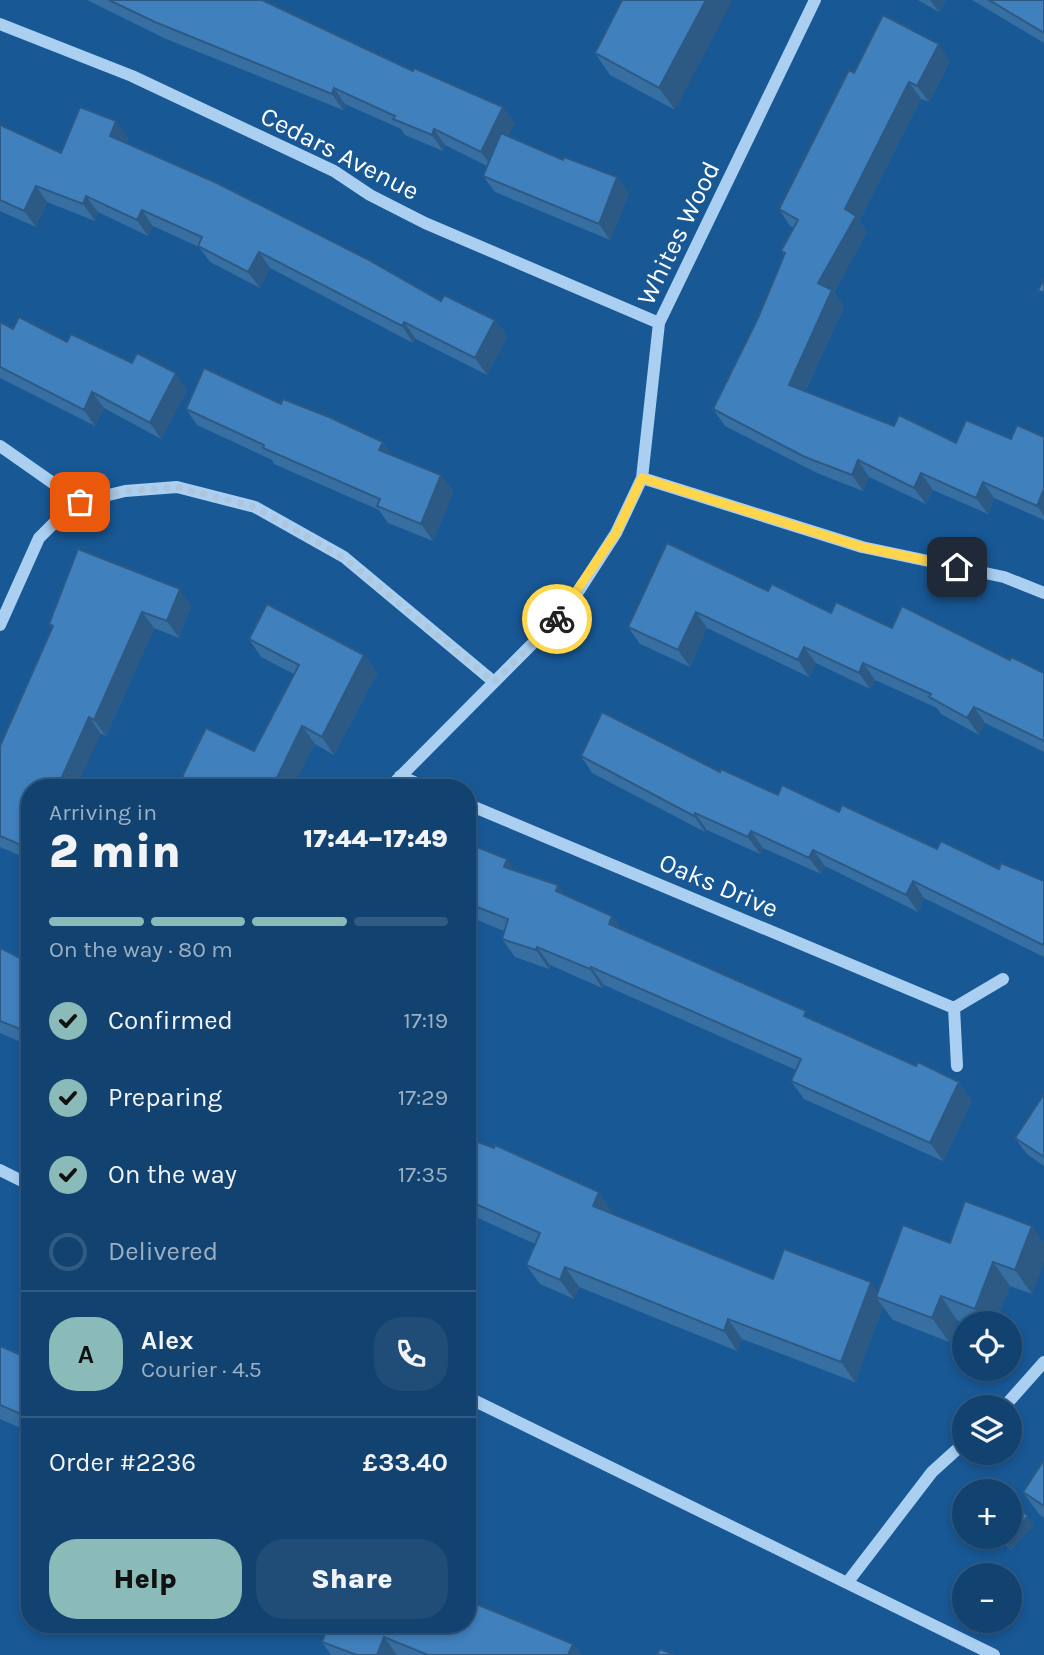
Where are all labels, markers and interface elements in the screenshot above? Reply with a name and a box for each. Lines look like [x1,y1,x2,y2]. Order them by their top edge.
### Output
street label: Cedars Avenue [255,100,424,207]
street label: Whites Wood [630,156,727,310]
pin [50,472,110,532]
icon: bag [61,483,99,521]
pin [927,537,987,597]
icon: home [938,548,976,586]
courier [522,584,592,654]
icon: bike [538,600,576,638]
text: Arriving in [49,799,157,826]
text: 17:44–17:49 [303,823,448,854]
text: 2 min [49,825,181,879]
street label: Oaks Drive [655,847,783,924]
text: On the way · 80 m [49,936,233,963]
icon: check [49,1002,87,1040]
text: Confirmed [108,1005,233,1036]
text: 17:19 [403,1007,448,1034]
icon: check [49,1079,87,1117]
text: Preparing [108,1082,222,1113]
text: 17:29 [398,1084,448,1111]
icon: check [49,1156,87,1194]
text: On the way [108,1159,237,1190]
text: 17:35 [398,1161,448,1188]
text: Delivered [108,1236,218,1267]
map controls [952,1311,1022,1633]
button: locate [952,1311,1022,1381]
button: phone [374,1317,448,1391]
text: Alex [141,1325,193,1356]
text: A [78,1339,94,1370]
text: Courier · 4.5 [141,1356,262,1383]
button: layers [952,1395,1022,1465]
text: Order #2236 [49,1447,196,1478]
text: £33.40 [363,1447,448,1478]
button: + [952,1479,1022,1549]
button: Help [49,1539,242,1619]
button: Share [256,1539,448,1619]
button: − [952,1563,1022,1633]

